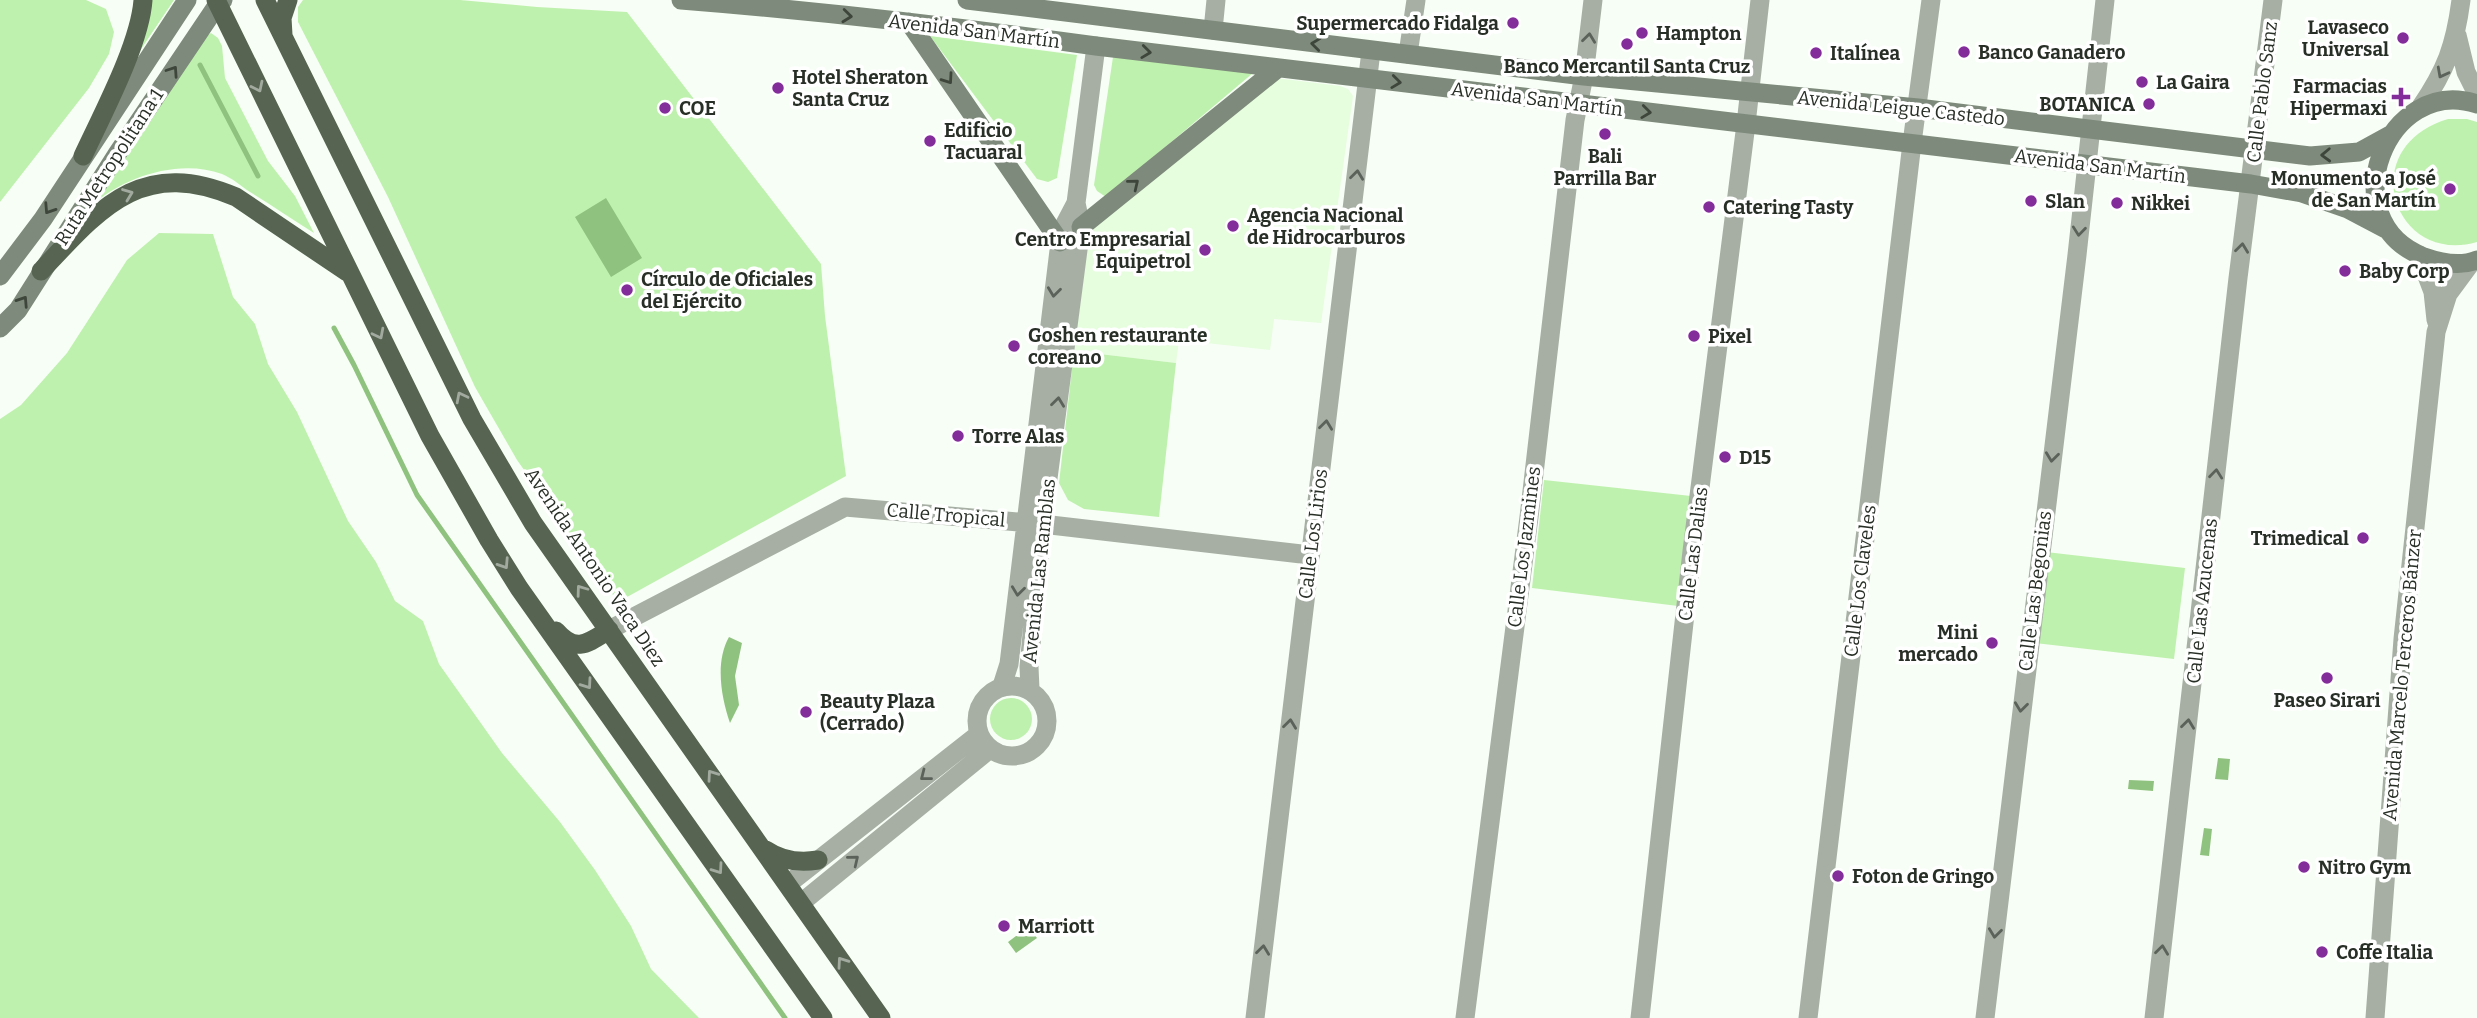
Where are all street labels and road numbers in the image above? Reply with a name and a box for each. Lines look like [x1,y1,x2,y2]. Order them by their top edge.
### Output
street label: Avenida San Martín [887,9,1061,53]
street label: Calle Pablo Sanz [2242,20,2282,164]
street label: Avenida San Martín [1450,77,1624,121]
street label: Ruta Metropolitana 1 [50,84,168,250]
street label: Avenida Leigue Castedo [1796,86,2006,130]
street label: Avenida San Martín [2013,144,2187,188]
street label: Avenida Antonio Vaca Diez [520,463,670,671]
street label: Calle Los Jazmines [1503,465,1545,629]
street label: Calle Los Lirios [1294,468,1332,600]
street label: Avenida Las Ramblas [1018,478,1060,664]
street label: Calle Las Dalias [1673,486,1713,622]
street label: Calle Tropical [886,498,1006,532]
street label: Calle Los Claveles [1839,504,1881,658]
street label: Calle Las Begonias [2014,509,2056,673]
street label: Calle Las Azucenas [2182,517,2222,685]
street label: Avenida Marcelo Terceros Bánzer [2378,528,2426,822]

